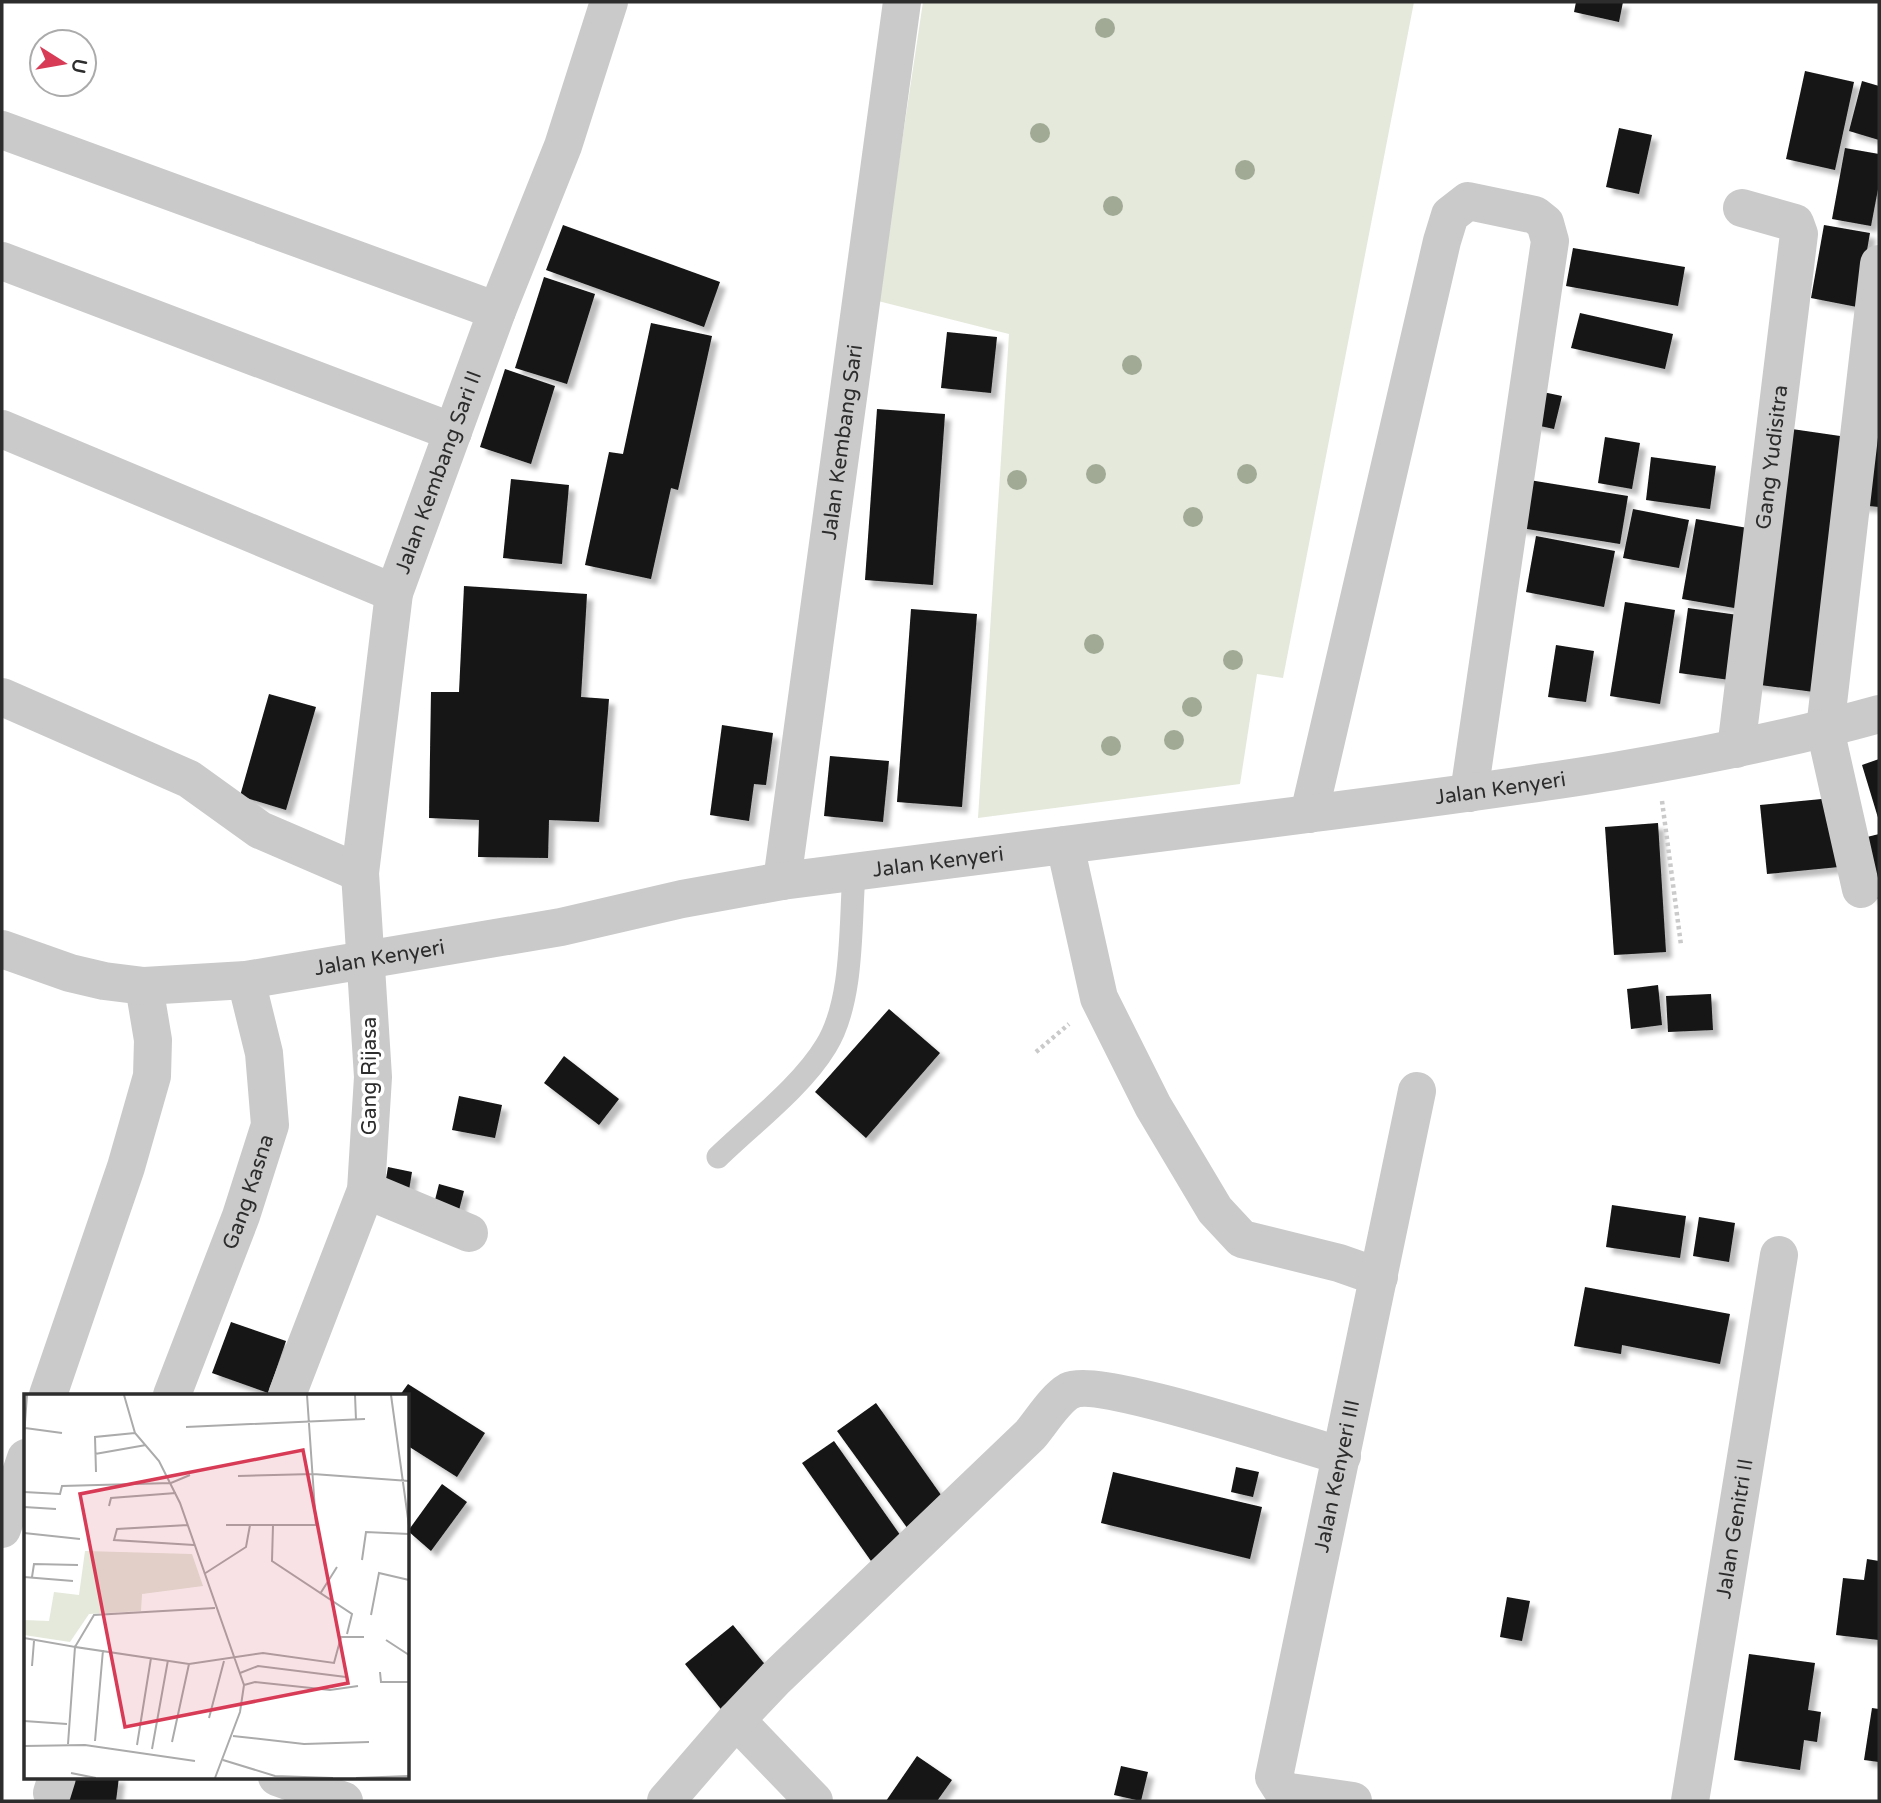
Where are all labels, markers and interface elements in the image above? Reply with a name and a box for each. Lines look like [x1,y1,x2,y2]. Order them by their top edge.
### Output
north arrow [28,28,98,98]
text: U [67,57,91,75]
street label: Jalan Kembang Sari [817,343,868,541]
street label: Jalan Kembang Sari II [390,367,487,577]
street label: Gang Yudisitra [1751,383,1793,531]
street label: Jalan Kenyeri [1433,767,1567,810]
street label: Jalan Kenyeri [871,841,1005,883]
street label: Jalan Kenyeri [313,935,447,981]
street label: Gang Rijasa [357,1017,382,1135]
street label: Gang Kasna [217,1131,279,1253]
inset map [24,1394,410,1778]
street label: Jalan Kenyeri III [1309,1398,1365,1555]
street label: Jalan Genitri II [1711,1457,1759,1601]

